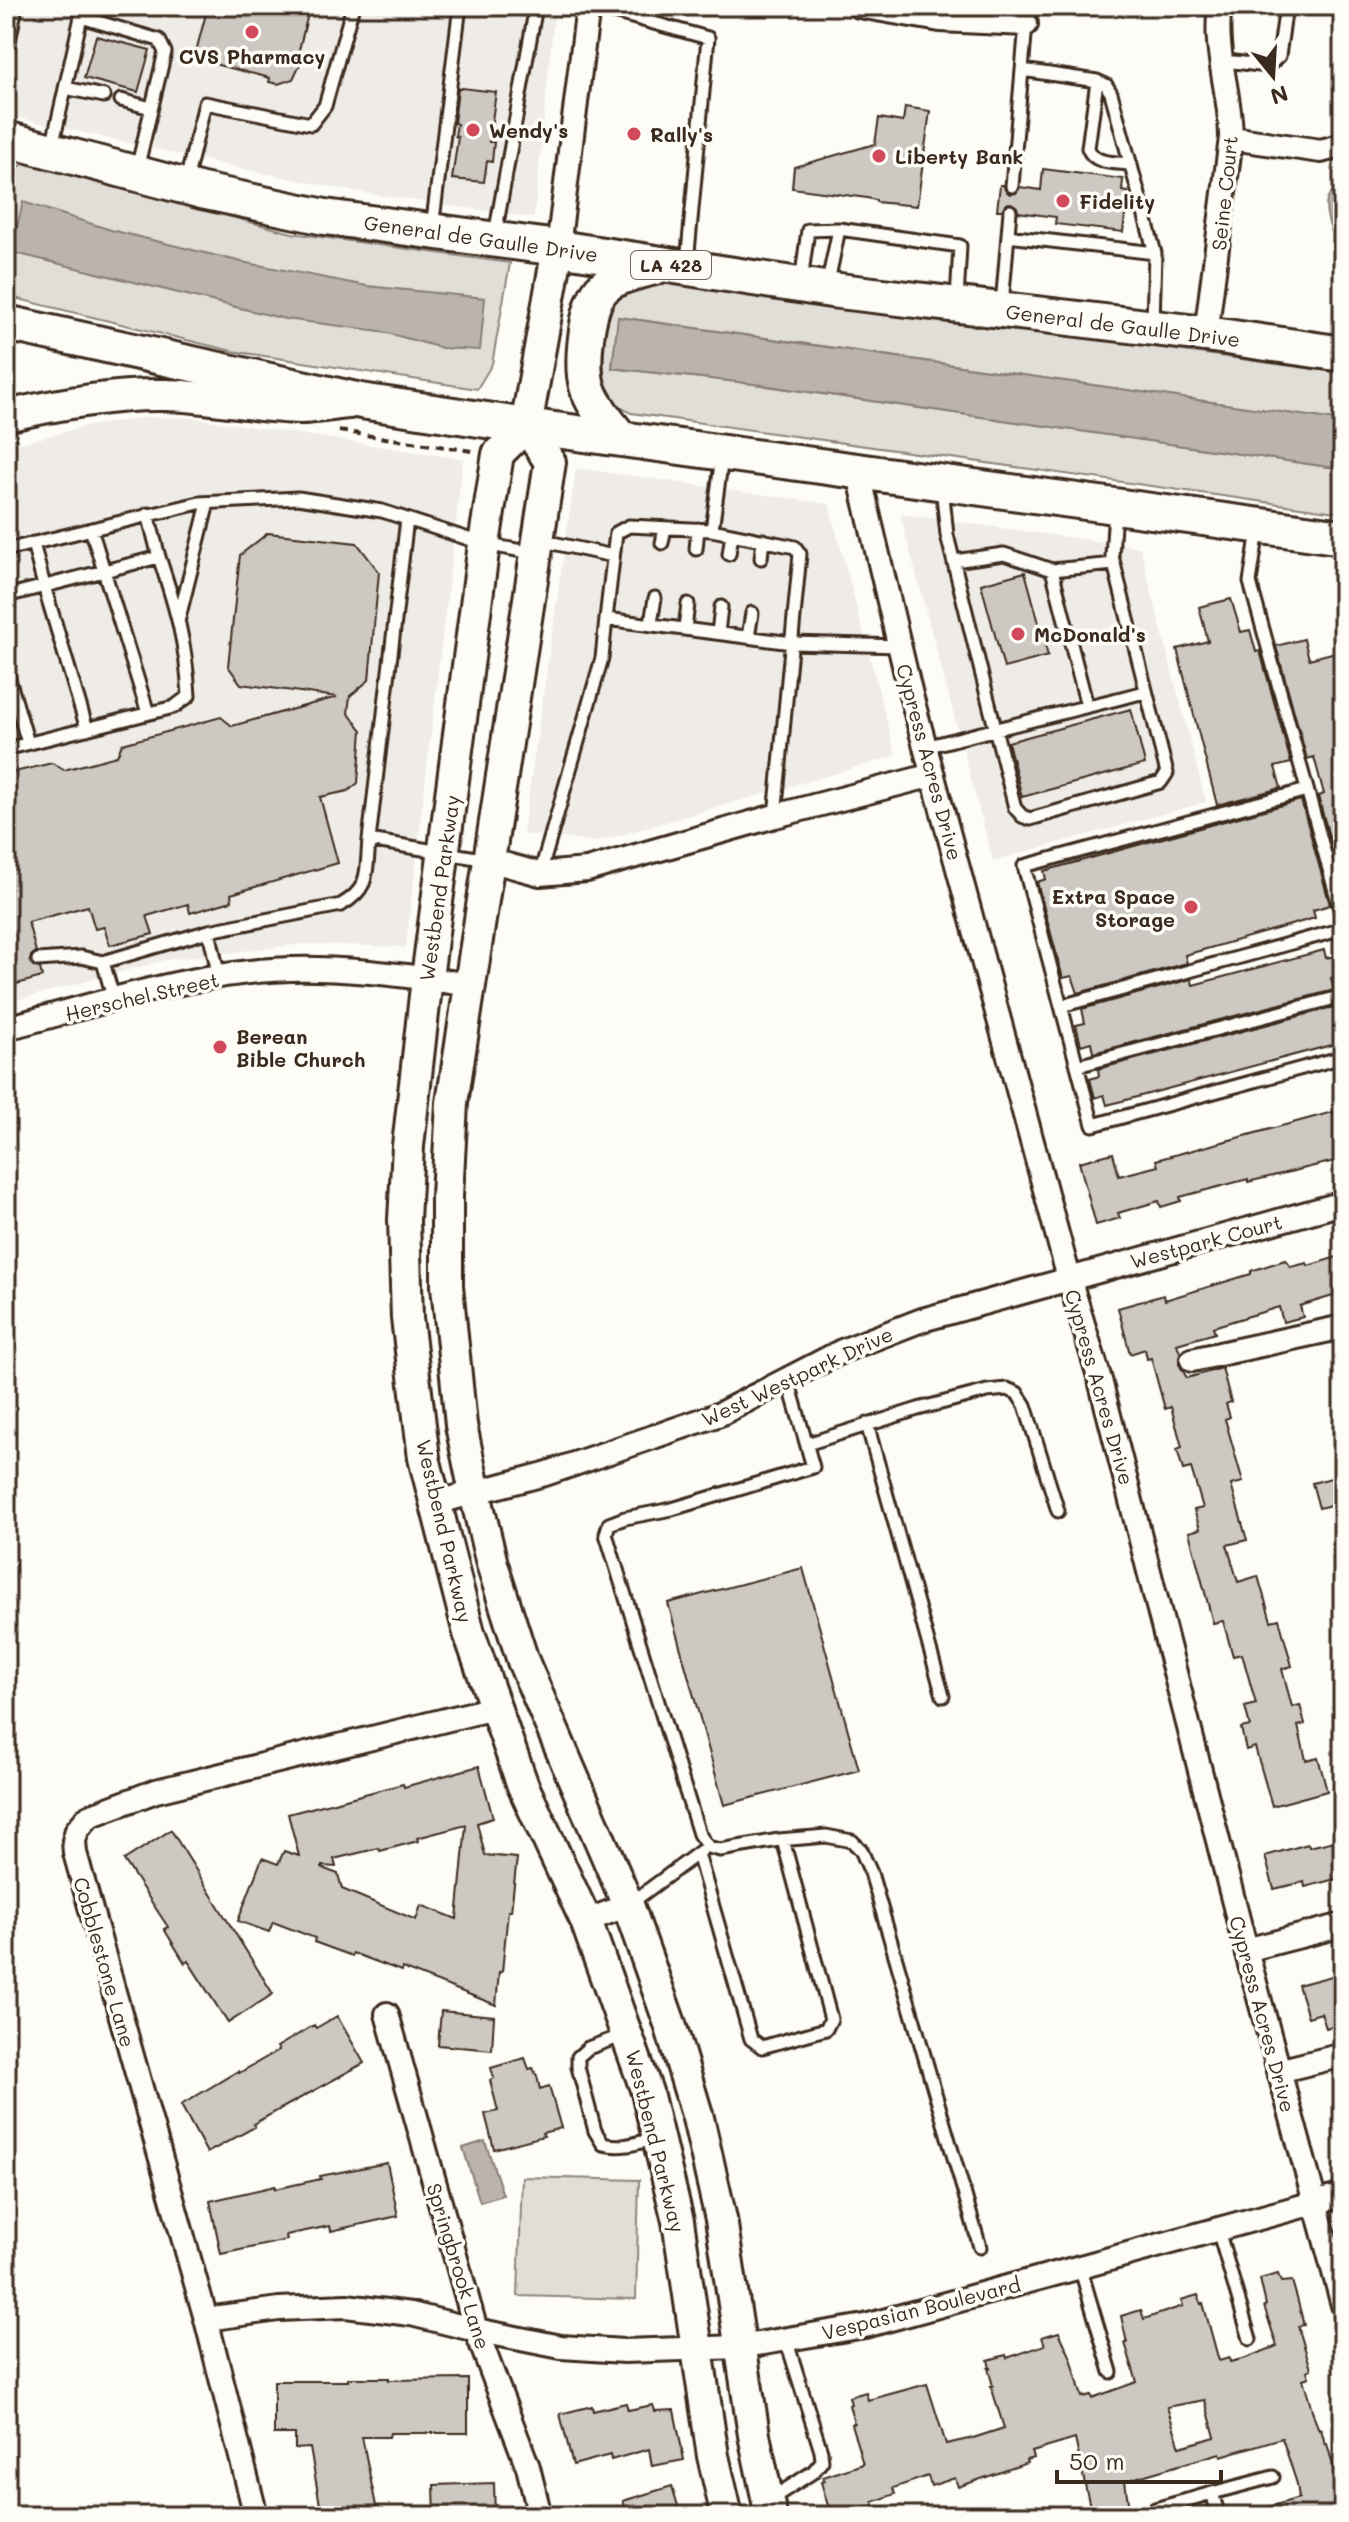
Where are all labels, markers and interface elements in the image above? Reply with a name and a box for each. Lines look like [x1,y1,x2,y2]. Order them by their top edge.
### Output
marker: CVS Pharmacy [243,23,261,41]
north arrow [1233,36,1313,116]
place label: CVS Pharmacy [179,43,326,69]
text: N [1267,79,1292,112]
place label: Wendy's [489,117,568,143]
marker: Wendy's [464,121,482,139]
place label: Rally's [650,121,713,147]
marker: Rally's [625,125,643,143]
street label: Seine Court [1205,134,1243,252]
place label: Liberty Bank [895,143,1023,169]
marker: Liberty Bank [870,147,888,165]
place label: Fidelity [1079,188,1155,214]
marker: Fidelity [1054,192,1072,210]
street label: General de Gaulle Drive [362,209,600,267]
road number: LA 428 [631,251,711,279]
street label: General de Gaulle Drive [1004,298,1242,352]
place label: McDonald's [1034,621,1146,647]
marker: McDonald's [1009,625,1027,643]
street label: Cypress Acres Drive [891,661,969,863]
street label: Westbend Parkway [413,793,465,983]
place label: Extra Space Storage [1052,883,1175,932]
marker: Extra Space Storage [1182,898,1200,916]
street label: Herschel Street [63,966,221,1026]
place label: Berean Bible Church [236,1023,365,1072]
marker: Berean Bible Church [211,1038,229,1056]
street label: Westpark Court [1127,1208,1285,1274]
street label: Cypress Acres Drive [1060,1286,1140,1488]
street label: West Westpark Drive [697,1320,897,1432]
street label: Westbend Parkway [411,1437,479,1625]
street label: Cobblestone Lane [68,1874,142,2050]
street label: Cypress Acres Drive [1224,1913,1302,2115]
street label: Westbend Parkway [621,2047,691,2235]
street label: Springbrook Lane [421,2180,497,2352]
street label: Vespasian Boulevard [819,2271,1023,2345]
scale bar [1057,2434,1221,2484]
text: 50 m [1069,2445,1125,2476]

